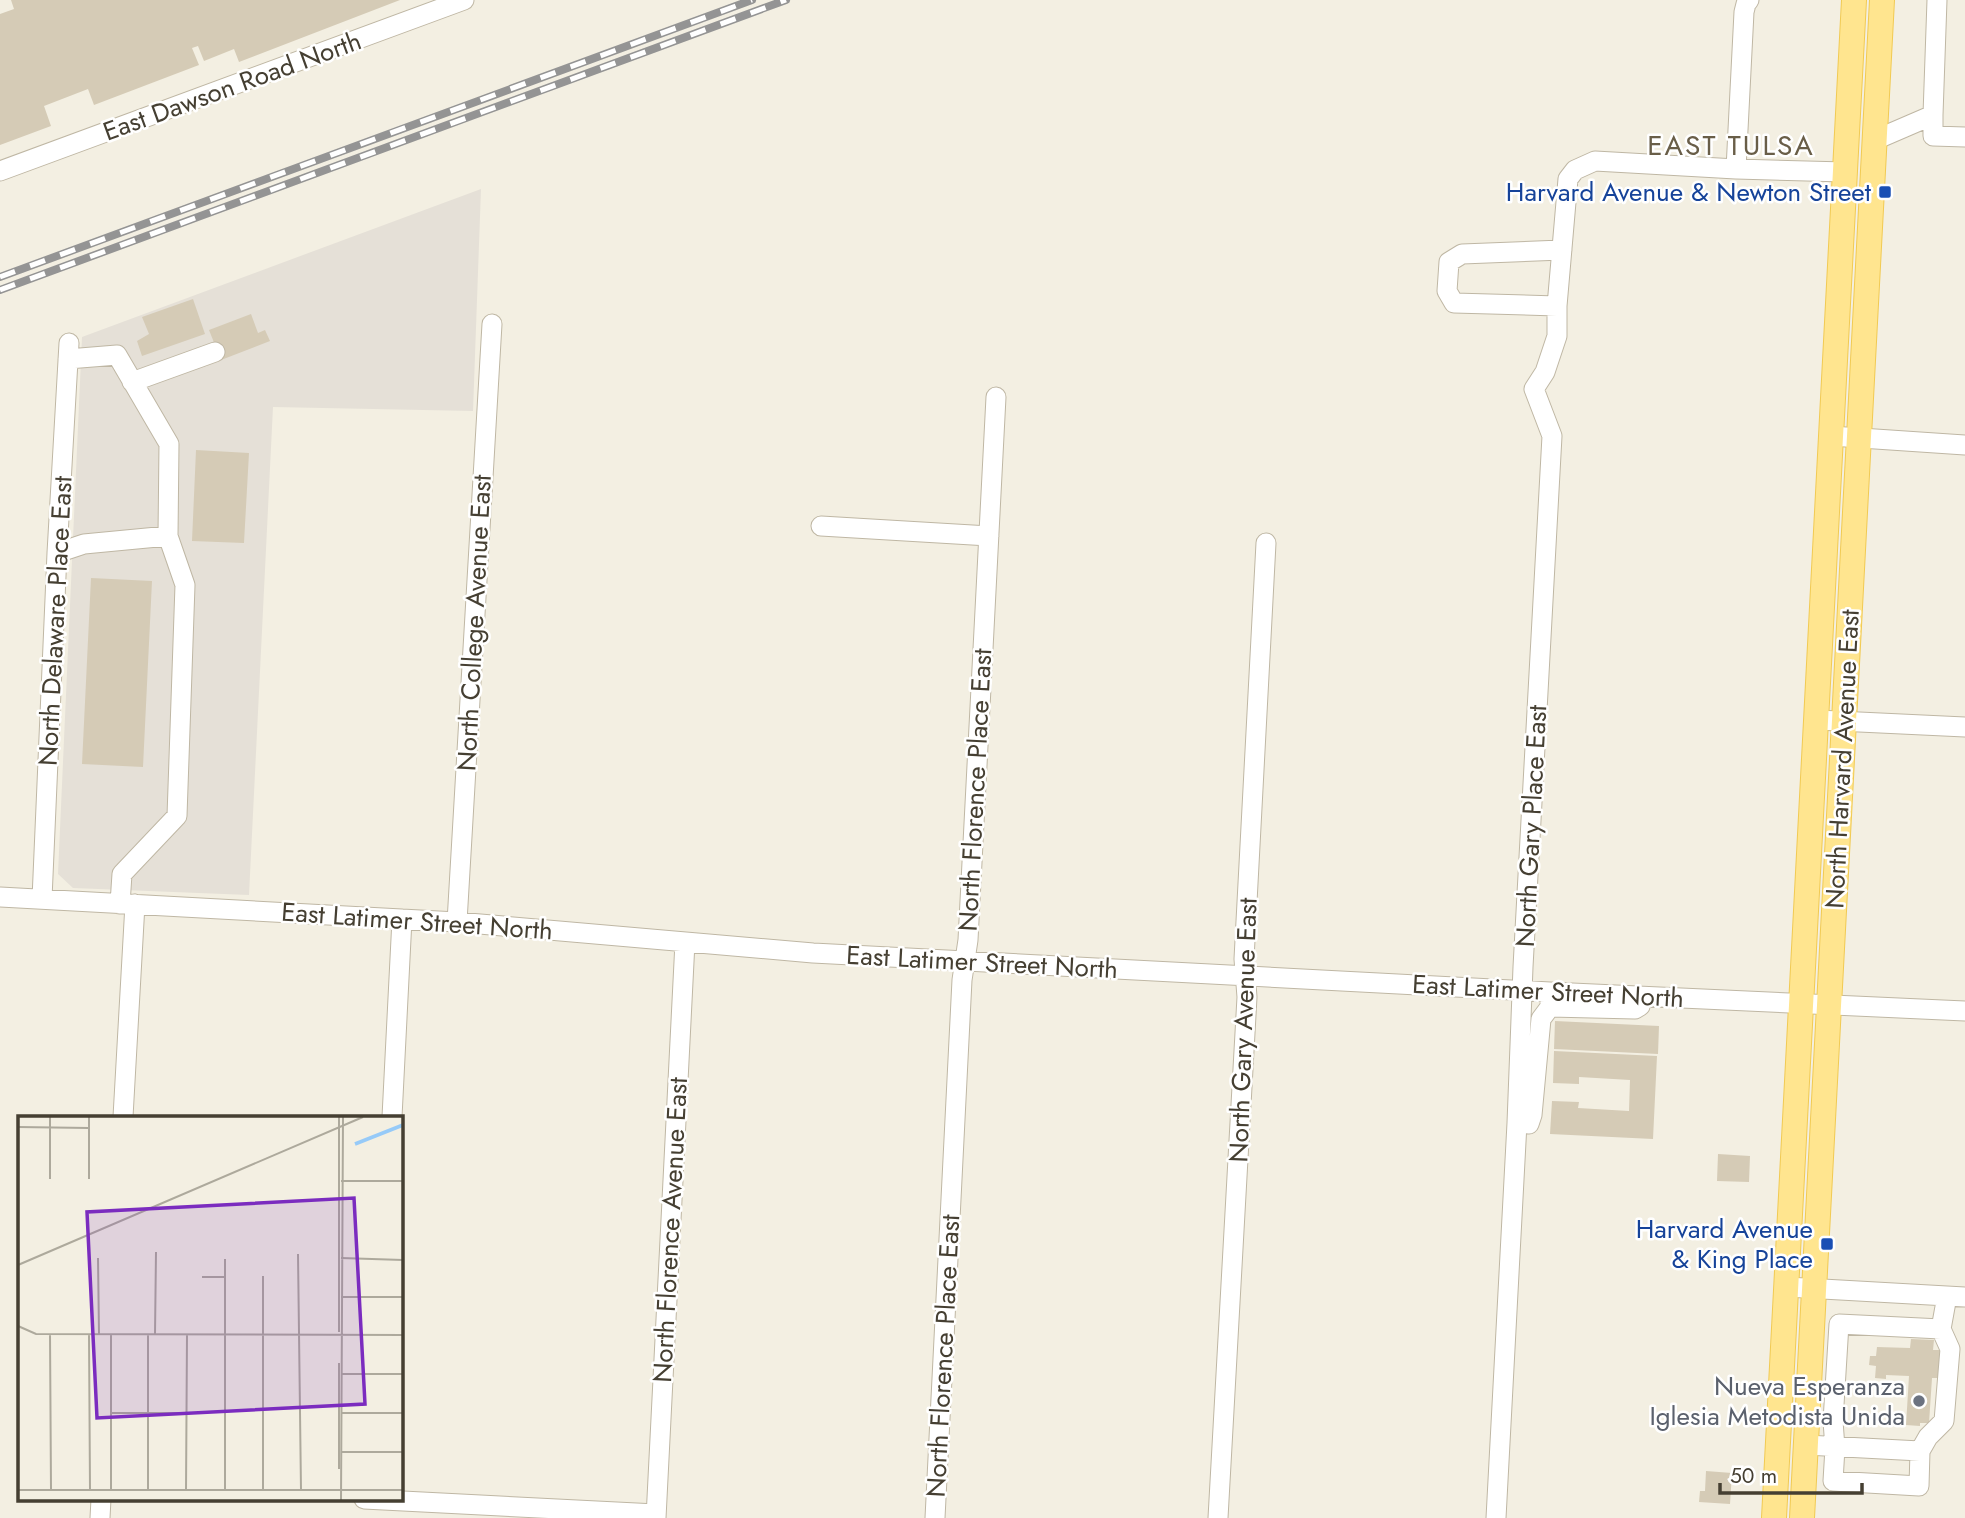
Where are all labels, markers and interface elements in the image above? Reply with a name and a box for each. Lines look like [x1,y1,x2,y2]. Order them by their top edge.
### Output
street label: East Dawson Road North [98,22,366,150]
district label: EAST TULSA [1647,125,1815,166]
place label: Harvard Avenue & Newton Street [1506,173,1872,211]
marker: Harvard Avenue & Newton Street [1877,184,1893,200]
street label: North College Avenue East [447,473,501,772]
street label: North Delaware Place East [28,474,82,767]
street label: North Harvard Avenue East [1815,608,1869,910]
street label: North Florence Place East [949,647,1001,932]
street label: North Gary Place East [1506,703,1556,948]
street label: East Latimer Street North [280,893,554,949]
street label: North Gary Avenue East [1219,896,1267,1163]
street label: East Latimer Street North [845,936,1119,988]
street label: East Latimer Street North [1411,965,1685,1017]
street label: North Florence Avenue East [643,1076,697,1384]
inset map [18,1116,402,1500]
place label: Harvard Avenue & King Place [1636,1210,1813,1278]
street label: North Florence Place East [917,1213,969,1498]
marker: Harvard Avenue & King Place [1819,1236,1835,1252]
place label: Nueva Esperanza Iglesia Metodista Unida [1649,1367,1905,1435]
marker: Nueva Esperanza Iglesia Metodista Unida [1911,1393,1927,1409]
scale bar [1720,1452,1862,1496]
text: 50 m [1730,1461,1777,1491]

